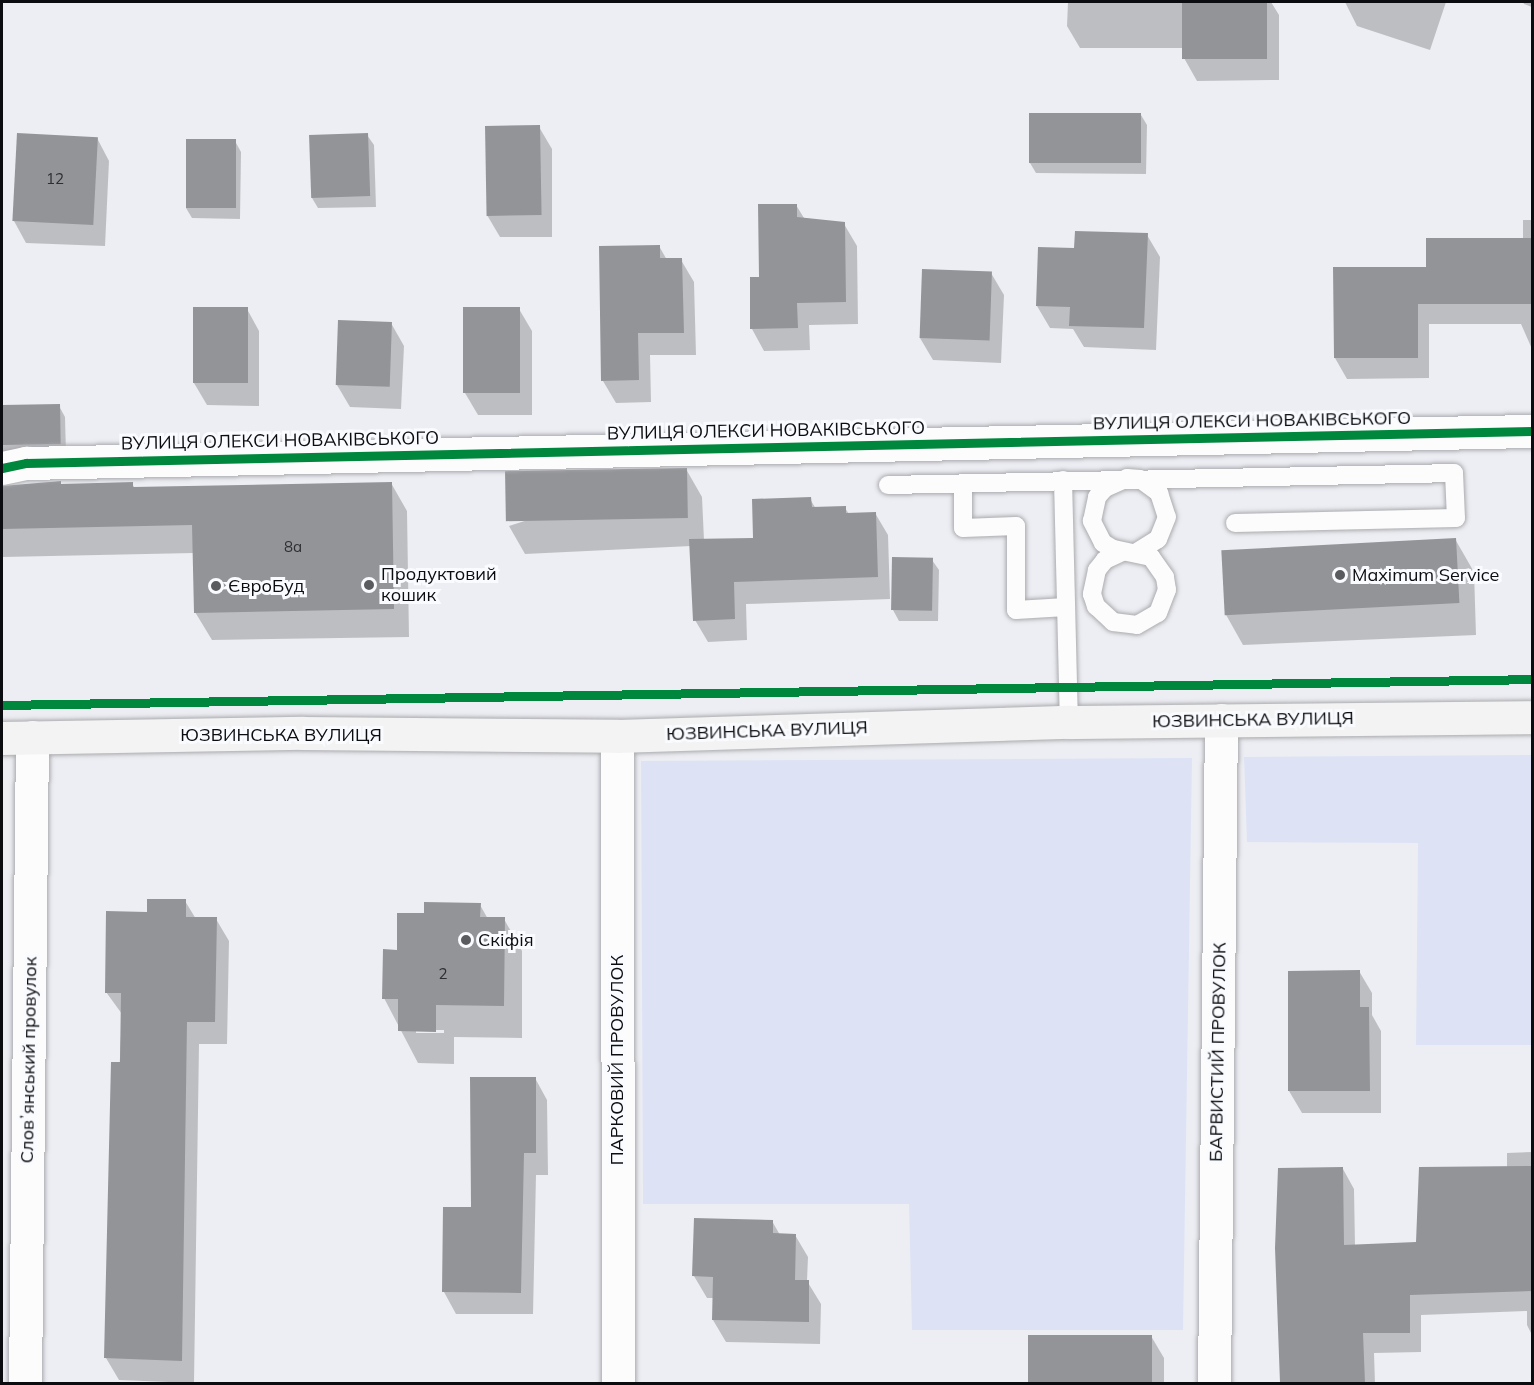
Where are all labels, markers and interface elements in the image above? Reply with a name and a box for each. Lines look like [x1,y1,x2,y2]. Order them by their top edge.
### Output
house number: 12 [46,170,64,188]
street label: ВУЛИЦЯ ОЛЕКСИ НОВАКІВСЬКОГО [1093,407,1411,435]
street label: ВУЛИЦЯ ОЛЕКСИ НОВАКІВСЬКОГО [607,417,925,445]
street label: ВУЛИЦЯ ОЛЕКСИ НОВАКІВСЬКОГО [121,427,439,455]
house number: 8а [284,538,302,556]
place label: Продуктовий кошик [381,564,497,606]
place label: Maximum Service [1352,564,1499,586]
marker: Maximum Service [1333,568,1347,582]
place label: ЄвроБуд [228,575,305,597]
marker: Продуктовий кошик [362,578,376,592]
marker: ЄвроБуд [209,579,223,593]
street label: ЮЗВИНСЬКА ВУЛИЦЯ [1152,707,1354,733]
street label: ЮЗВИНСЬКА ВУЛИЦЯ [666,717,868,745]
street label: ЮЗВИНСЬКА ВУЛИЦЯ [180,724,382,746]
place label: Скіфія [478,929,534,951]
marker: Скіфія [459,933,473,947]
street label: БАРВИСТИЙ ПРОВУЛОК [1205,942,1231,1162]
street label: ПАРКОВИЙ ПРОВУЛОК [606,955,628,1165]
street label: Словʼянський провулок [16,956,42,1164]
house number: 2 [439,965,447,983]

